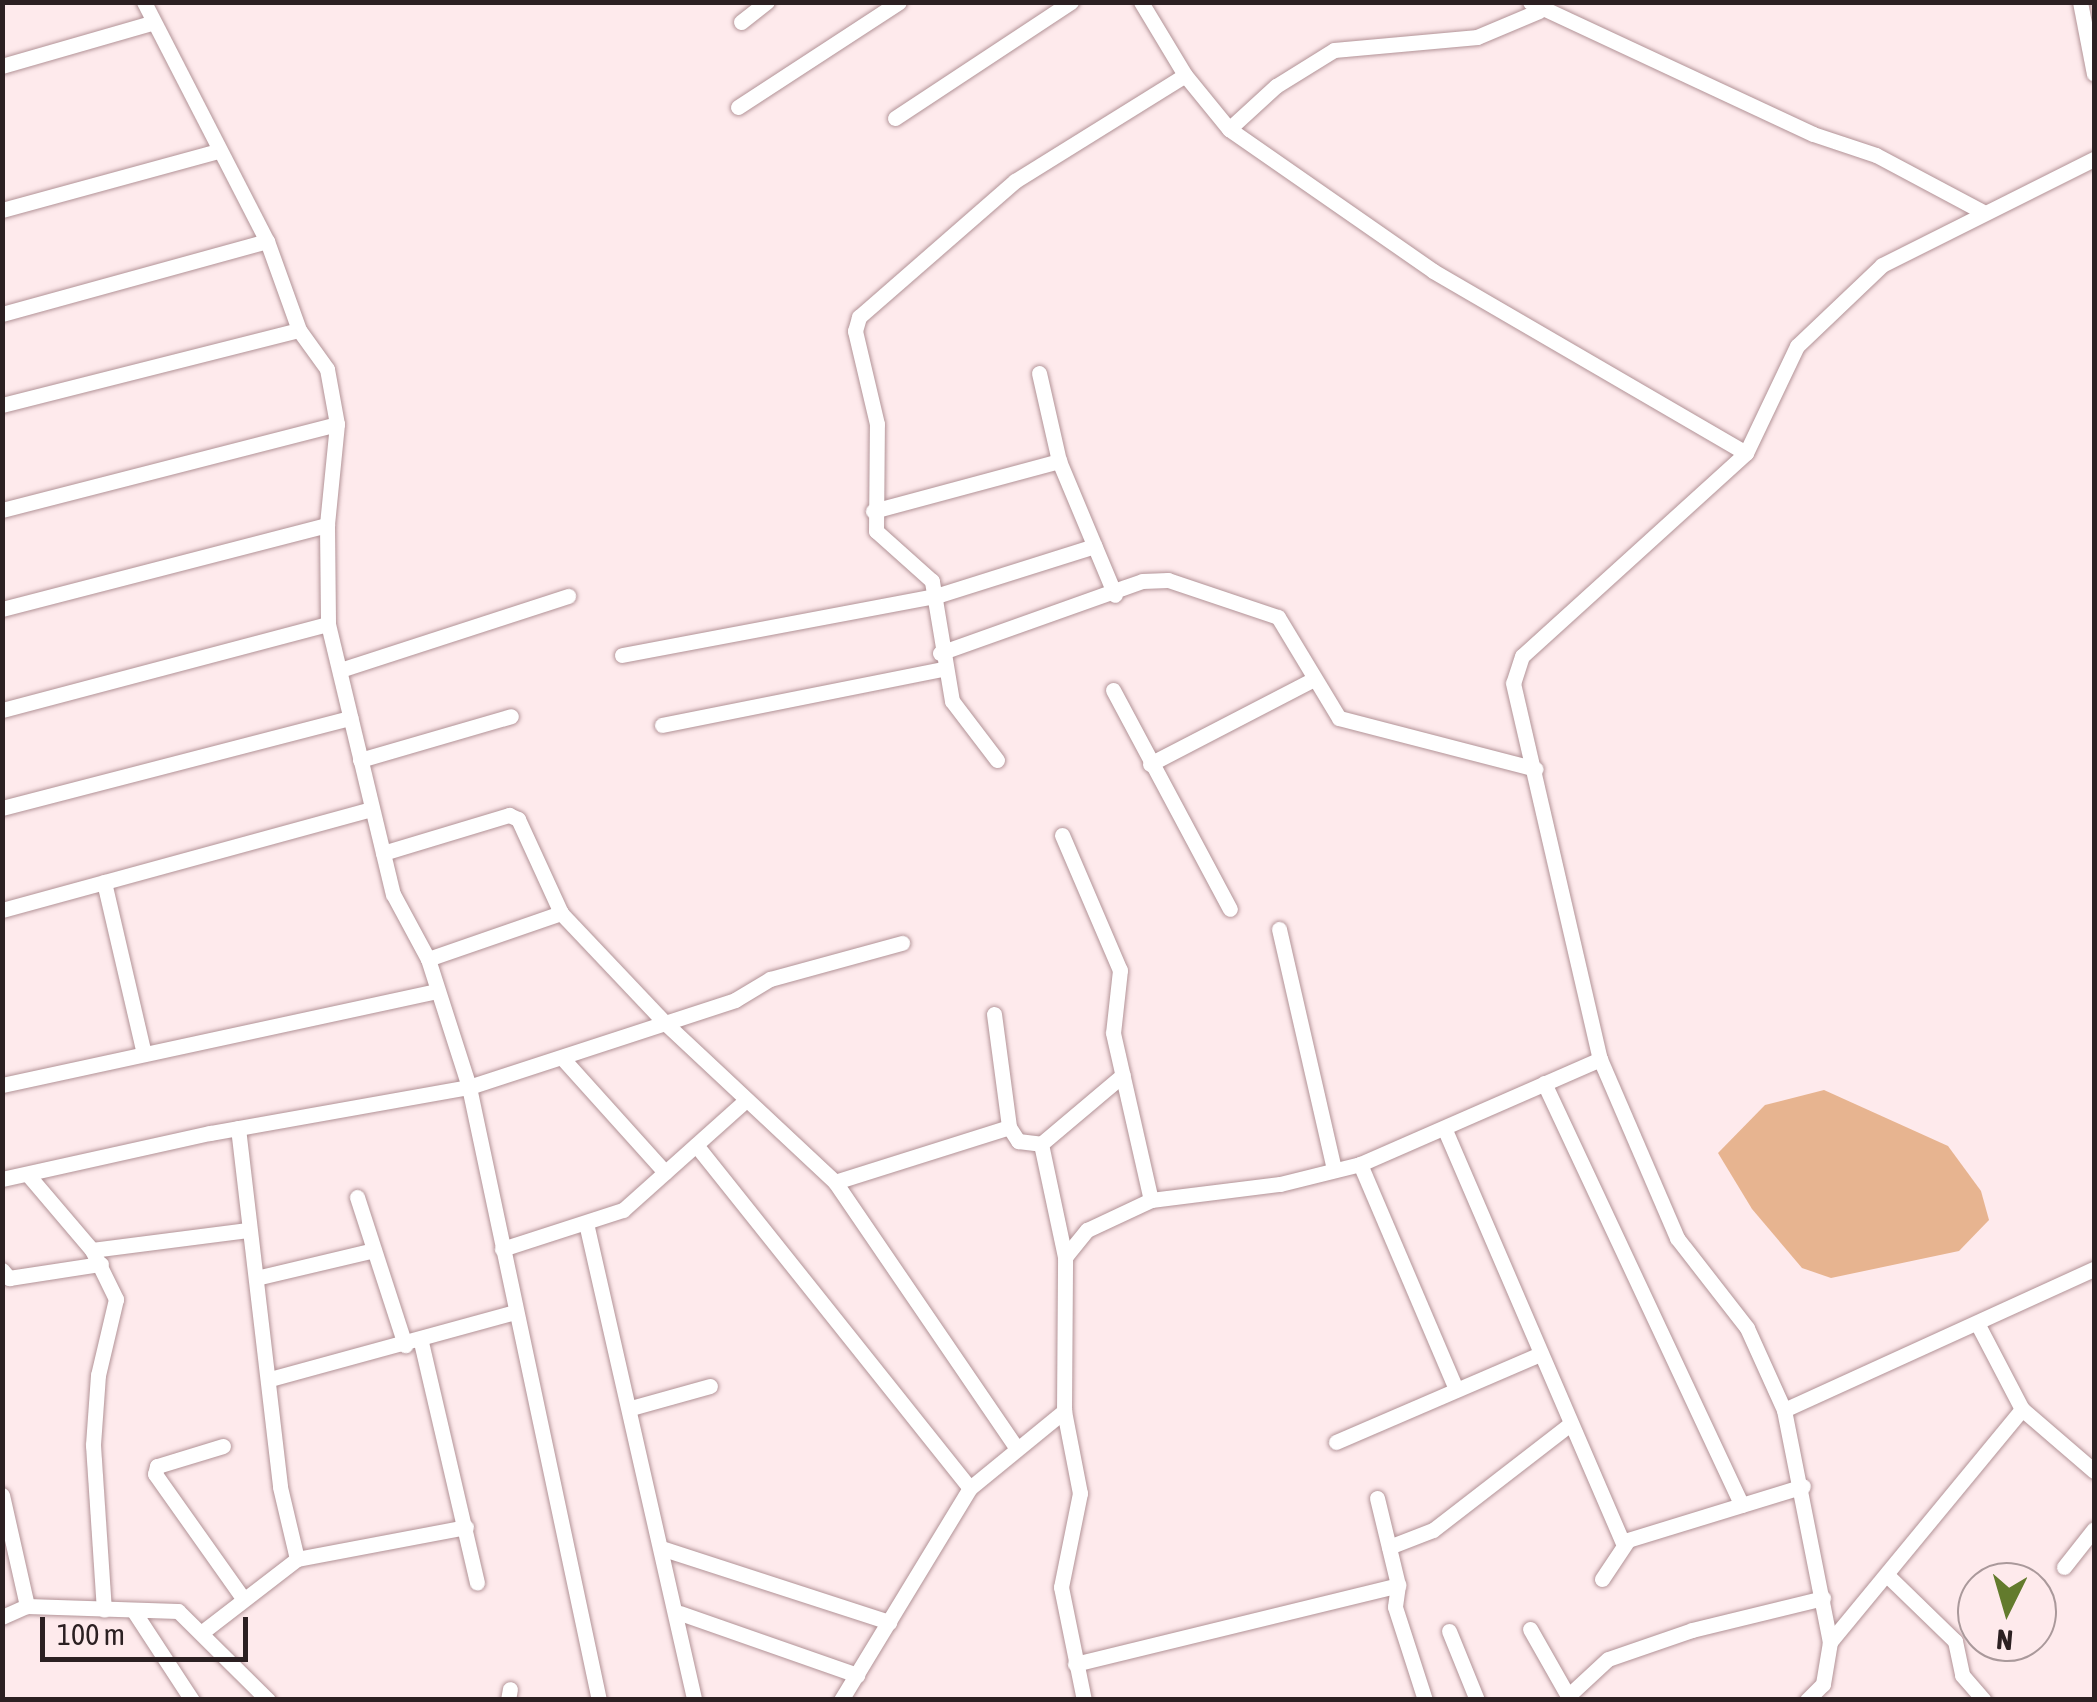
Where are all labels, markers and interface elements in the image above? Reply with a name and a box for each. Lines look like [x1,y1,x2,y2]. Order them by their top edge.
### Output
north arrow [1957,1562,2057,1662]
scale bar [45,1597,252,1659]
text: 100 m [57,1617,125,1651]
text: N [1995,1623,2014,1657]

